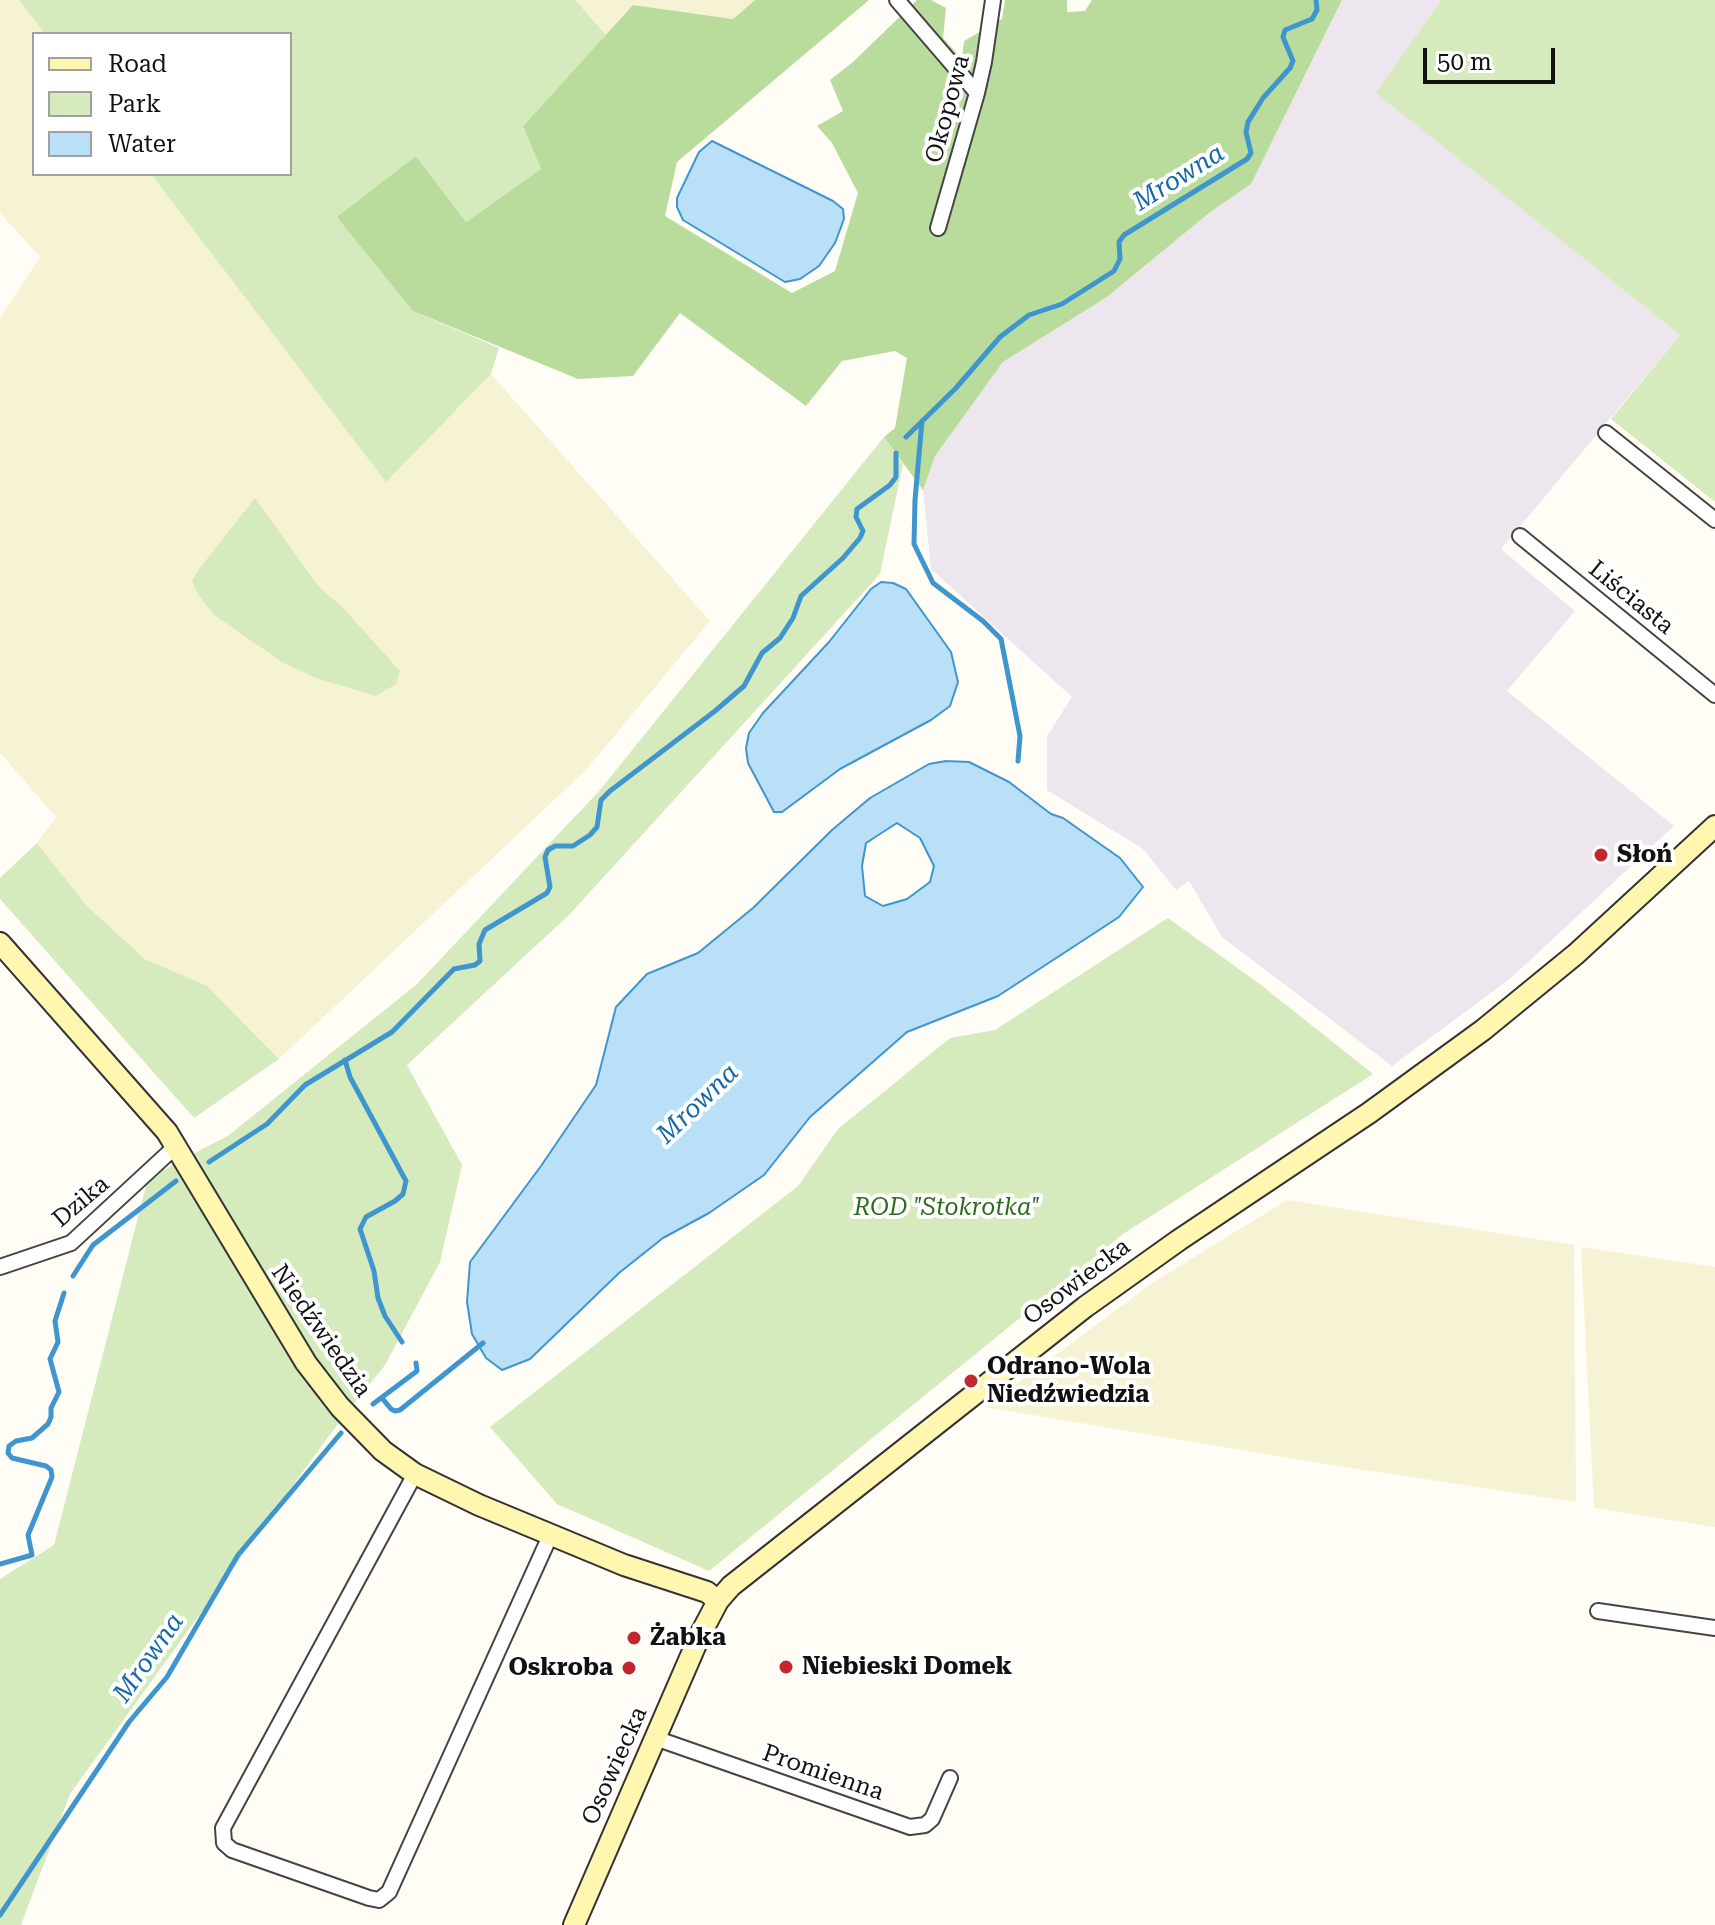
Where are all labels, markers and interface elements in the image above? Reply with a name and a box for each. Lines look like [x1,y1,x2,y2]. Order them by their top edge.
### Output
legend [32,32,292,176]
scale bar [1427,32,1559,82]
text: 50 m [1437,48,1492,76]
text: Road [108,50,167,78]
street label: Okopowa [920,52,976,166]
text: Park [108,90,161,118]
text: Water [108,130,176,158]
water label: Mrowna [1128,138,1230,218]
street label: Liściasta [1583,555,1679,641]
place label: Słoń [1617,841,1672,869]
marker: Słoń [1592,846,1610,864]
water label: Mrowna [651,1057,745,1151]
street label: Dzika [47,1170,115,1234]
park label: ROD "Stokrotka" [854,1194,1040,1222]
street label: Osowiecka [1018,1233,1136,1331]
street label: Niedźwiedzia [265,1259,377,1403]
place label: Odrano-Wola Niedźwiedzia [987,1353,1151,1409]
marker: Odrano-Wola Niedźwiedzia [962,1372,980,1390]
water label: Mrowna [107,1607,191,1709]
place label: Żabka [650,1624,726,1652]
marker: Żabka [625,1629,643,1647]
place label: Niebieski Domek [802,1653,1012,1681]
place label: Oskroba [508,1654,613,1682]
marker: Niebieski Domek [777,1658,795,1676]
marker: Oskroba [620,1659,638,1677]
street label: Osowiecka [576,1703,654,1829]
street label: Promienna [758,1739,888,1807]

